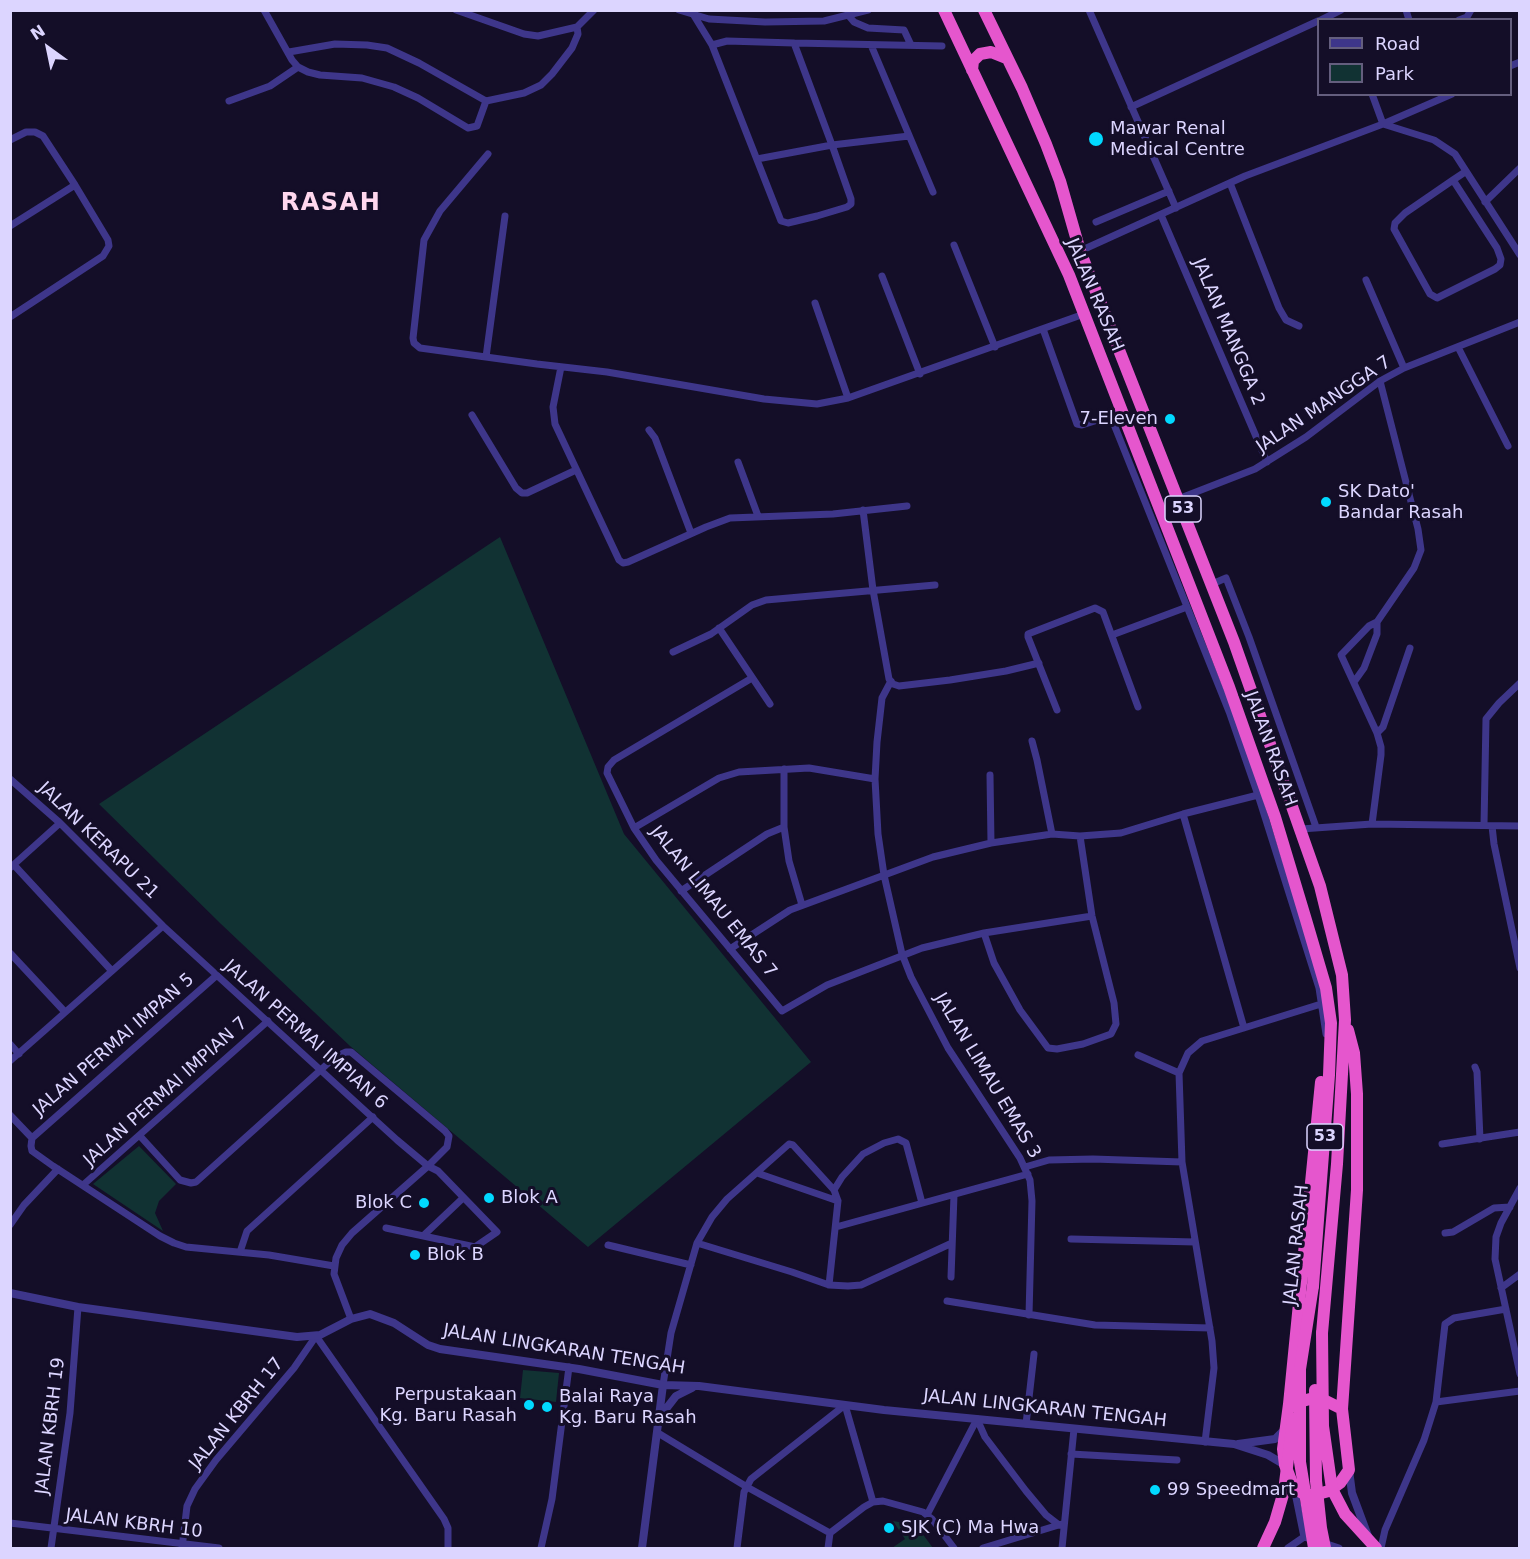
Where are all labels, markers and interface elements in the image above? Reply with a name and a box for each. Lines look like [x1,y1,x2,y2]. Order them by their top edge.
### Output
north arrow [18,18,78,78]
legend [1317,18,1512,96]
text: N [27,21,49,44]
text: Road [1375,33,1420,54]
text: Park [1375,63,1414,84]
place label: Mawar Renal Medical Centre [1110,118,1245,160]
marker: Mawar Renal Medical Centre [1087,130,1105,148]
district label: RASAH [281,190,381,218]
street label: JALAN RASAH [1060,235,1128,355]
street label: JALAN MANGGA 2 [1187,255,1269,409]
street label: JALAN MANGGA 7 [1252,352,1396,458]
place label: 7-Eleven [1079,408,1158,430]
marker: 7-Eleven [1163,412,1177,426]
place label: SK Dato' Bandar Rasah [1338,481,1463,524]
marker: SK Dato' Bandar Rasah [1319,495,1333,509]
road number: 53 [1165,496,1201,522]
street label: JALAN RASAH [1239,688,1301,810]
street label: JALAN KERAPU 21 [33,778,163,904]
street label: JALAN LIMAU EMAS 7 [645,822,781,982]
street label: JALAN PERMAI IMPIAN 6 [219,956,391,1114]
street label: JALAN PERMAI IMPAN 5 [29,969,199,1121]
street label: JALAN LIMAU EMAS 3 [929,989,1045,1163]
street label: JALAN PERMAI IMPIAN 7 [80,1013,252,1171]
road number: 53 [1307,1124,1343,1150]
street label: JALAN RASAH [1280,1184,1314,1306]
place label: Blok A [501,1187,558,1209]
marker: Blok A [482,1191,496,1205]
place label: Blok C [355,1192,412,1214]
marker: Blok C [417,1196,431,1210]
place label: Blok B [427,1244,484,1266]
marker: Blok B [408,1248,422,1262]
street label: JALAN LINGKARAN TENGAH [441,1320,687,1380]
street label: JALAN KBRH 17 [185,1354,289,1474]
street label: JALAN KBRH 19 [32,1356,70,1496]
place label: Perpustakaan Kg. Baru Rasah [379,1384,517,1426]
street label: JALAN LINGKARAN TENGAH [922,1385,1168,1433]
place label: Balai Raya Kg. Baru Rasah [559,1386,697,1428]
marker: Perpustakaan Kg. Baru Rasah [522,1398,536,1412]
marker: Balai Raya Kg. Baru Rasah [540,1400,554,1414]
place label: 99 Speedmart [1167,1479,1295,1501]
marker: 99 Speedmart [1148,1483,1162,1497]
street label: JALAN KBRH 10 [64,1505,204,1543]
place label: SJK (C) Ma Hwa [901,1517,1039,1539]
marker: SJK (C) Ma Hwa [882,1521,896,1535]

